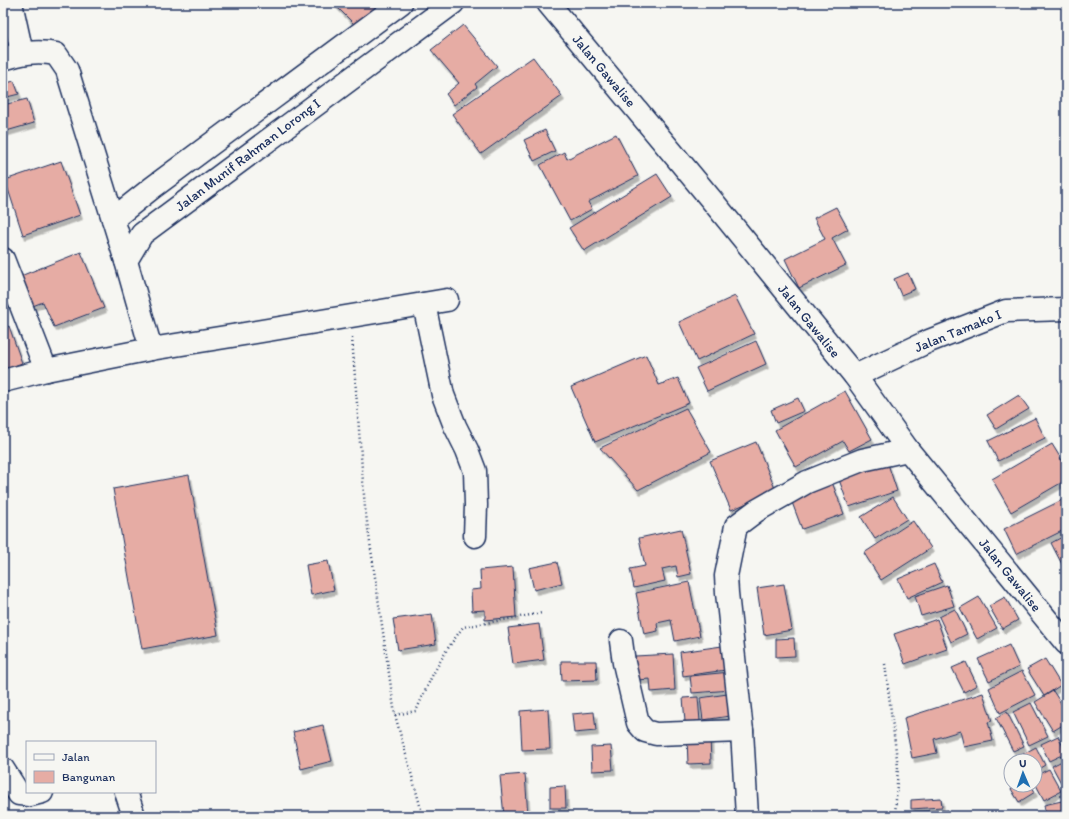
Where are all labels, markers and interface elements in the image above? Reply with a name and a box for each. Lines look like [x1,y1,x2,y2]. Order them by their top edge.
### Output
street label: Jalan Gawalise [569,31,639,111]
street label: Jalan Munif Rahman Lorong I [172,95,324,215]
street label: Jalan Gawalise [774,281,844,361]
street label: Jalan Tamako I [912,306,1004,356]
street label: Jalan Gawalise [975,535,1045,615]
legend [26,741,156,793]
text: Jalan [62,750,90,764]
north arrow [1003,753,1043,793]
text: U [1019,757,1027,770]
text: Bangunan [62,770,115,784]

